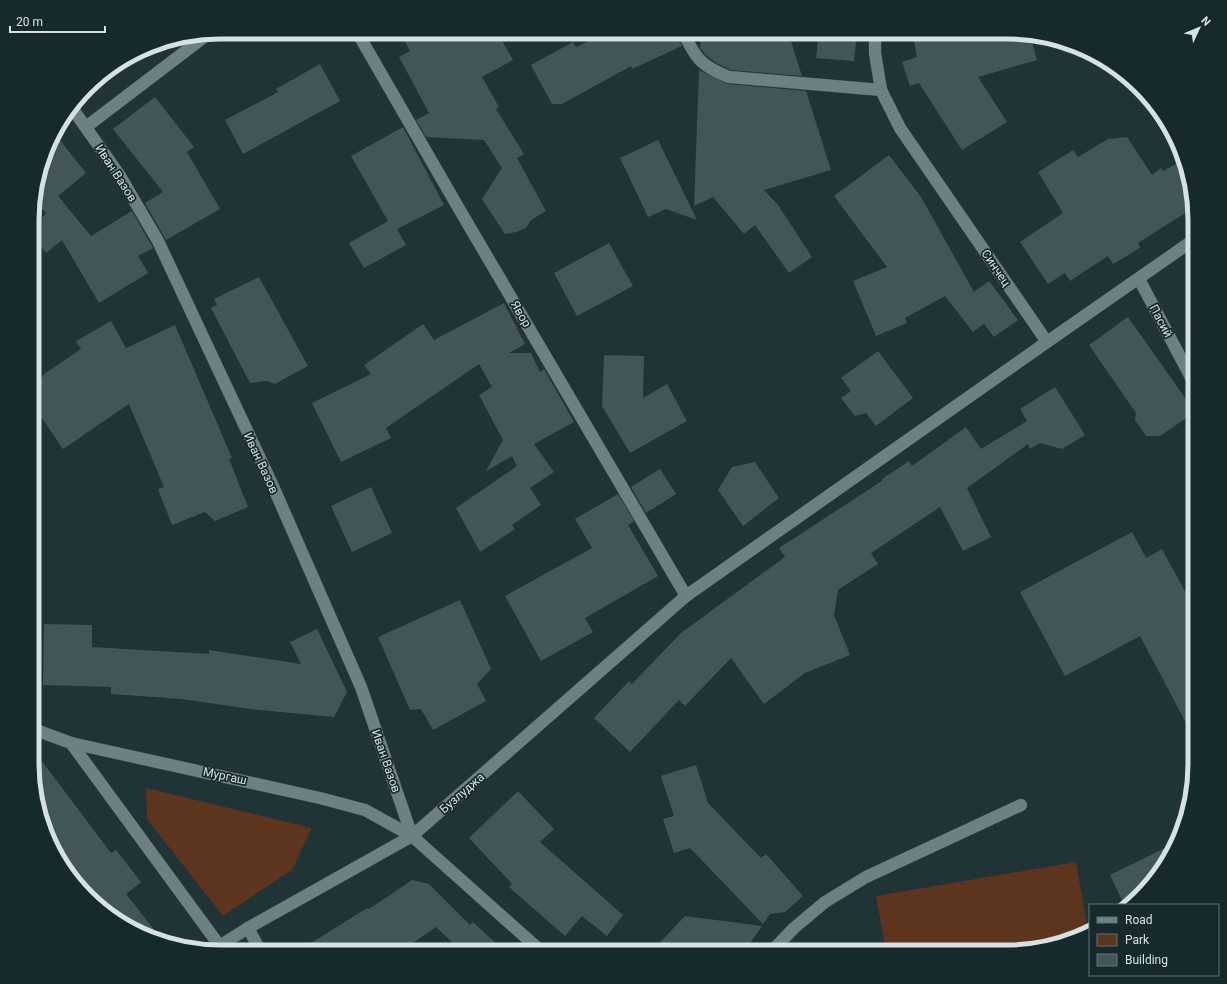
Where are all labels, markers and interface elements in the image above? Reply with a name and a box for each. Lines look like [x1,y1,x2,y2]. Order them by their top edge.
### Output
scale bar [10,8,105,34]
north arrow [1179,8,1219,48]
text: N [1198,14,1213,29]
text: 20 m [16,15,43,29]
street label: Иван Вазов [92,142,140,204]
street label: Синчец [979,247,1013,289]
street label: Явор [508,298,534,330]
street label: Пасий [1147,302,1175,340]
street label: Иван Вазов [241,430,281,496]
street label: Иван Вазов [369,728,403,794]
street label: Мургаш [202,765,248,787]
street label: Бузлуджа [437,770,487,816]
legend [1089,904,1219,976]
text: Road [1125,913,1153,927]
text: Park [1125,933,1150,947]
text: Building [1125,953,1168,967]

